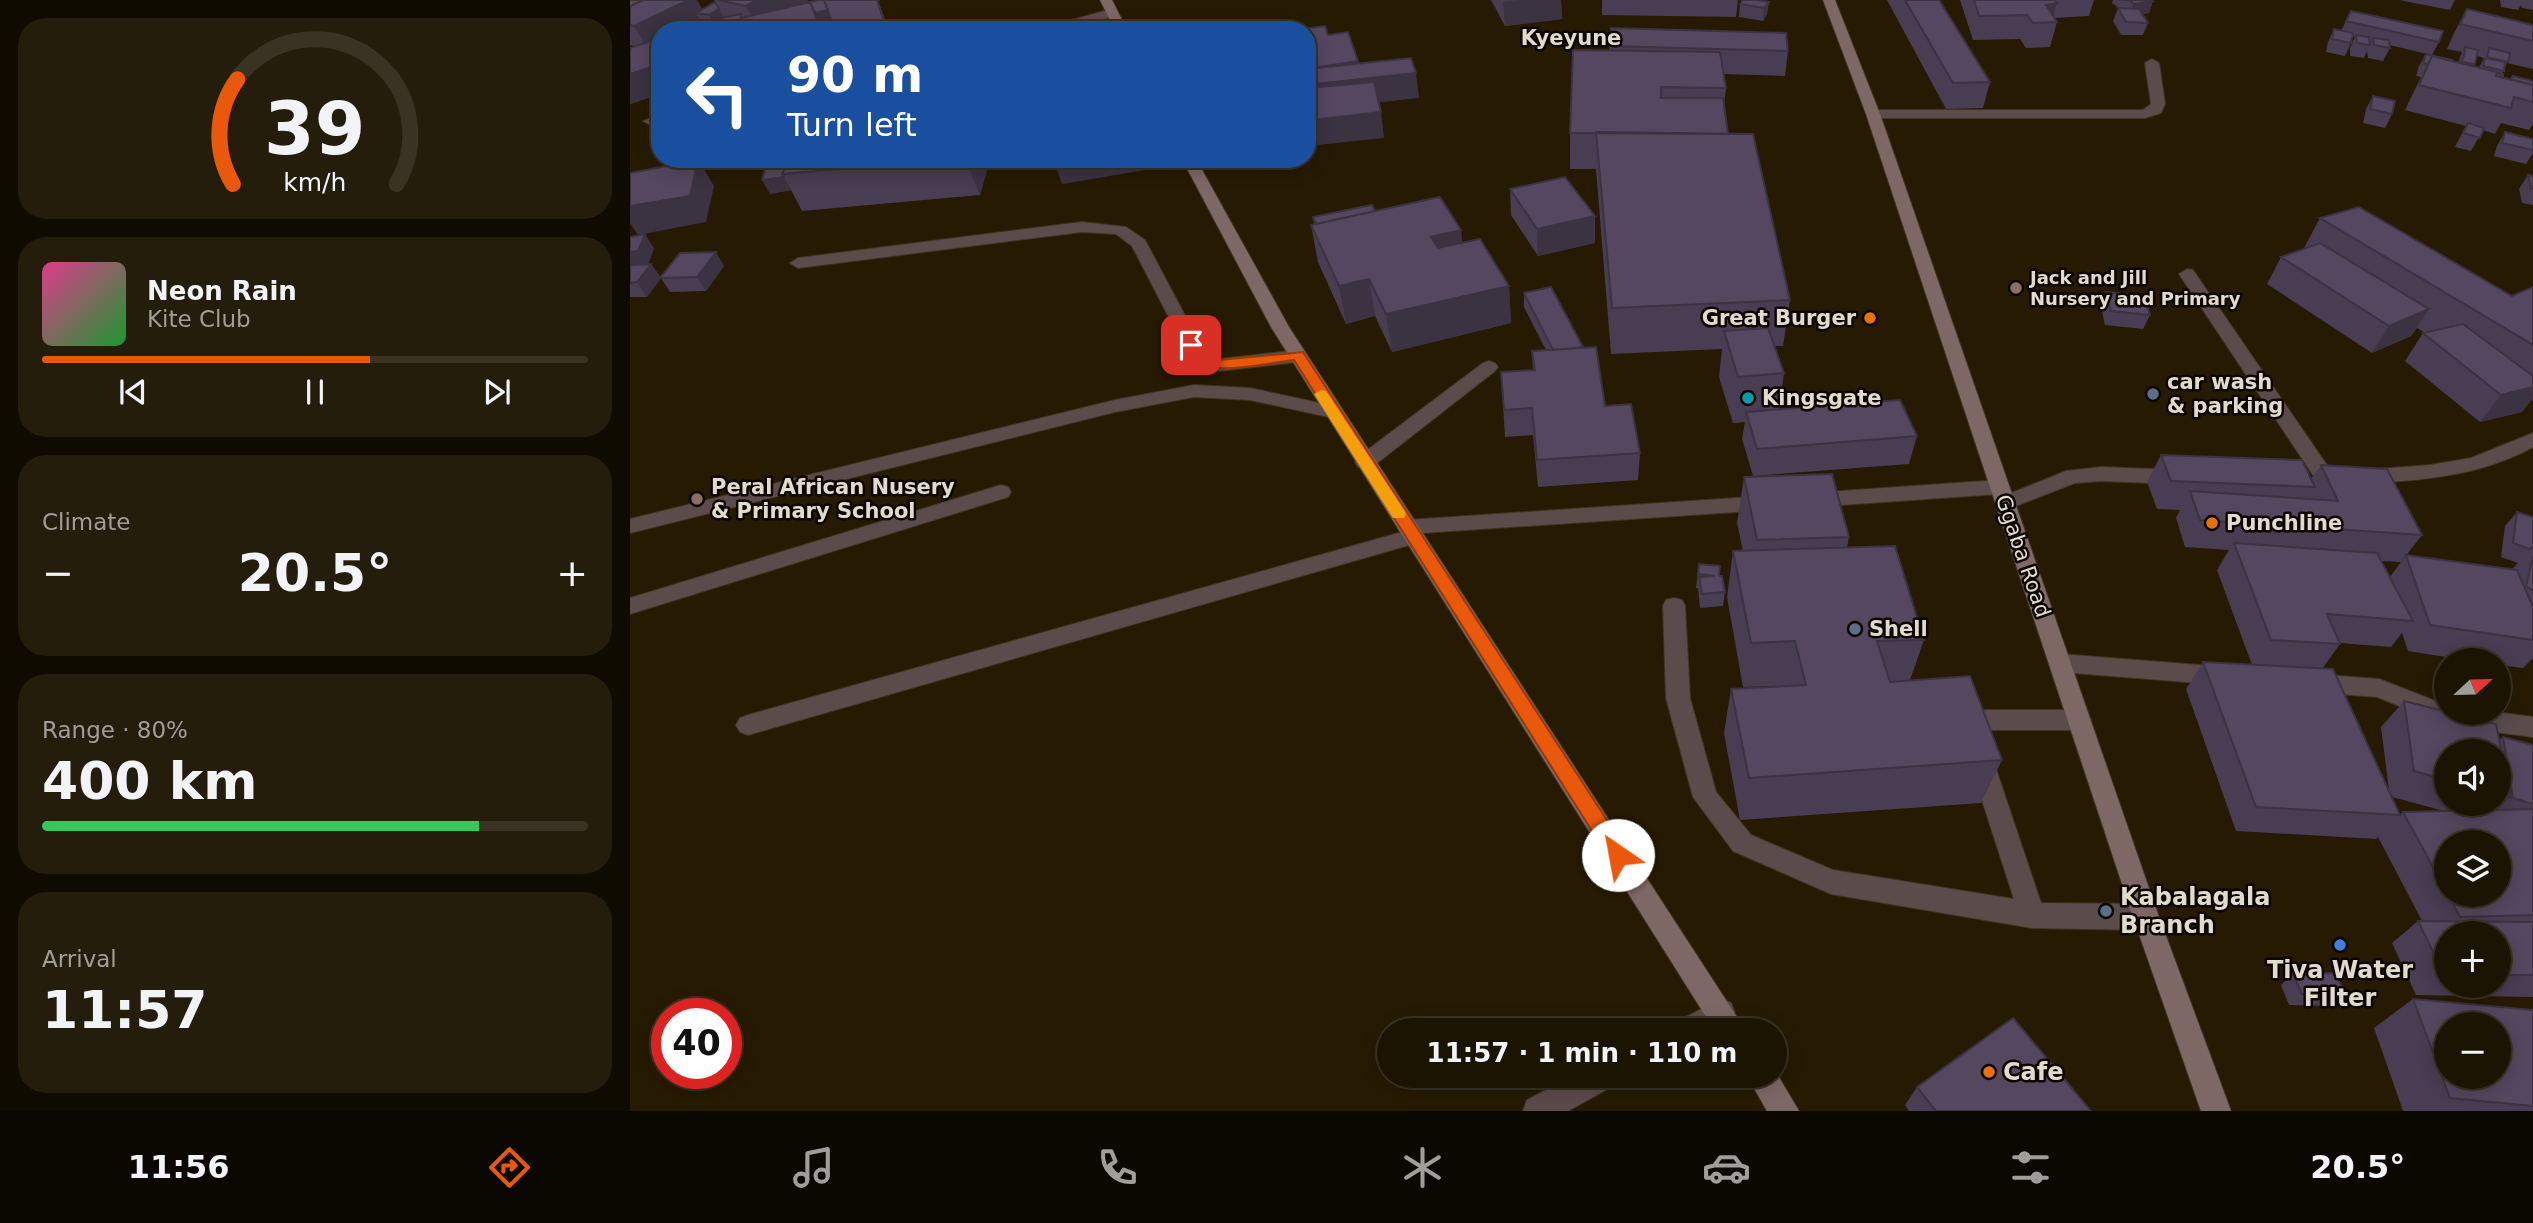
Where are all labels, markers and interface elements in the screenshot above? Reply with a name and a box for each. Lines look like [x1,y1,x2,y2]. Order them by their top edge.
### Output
district label: Kyeyune [1521,26,1621,50]
text: 90 m [787,47,923,104]
icon: left [672,49,763,140]
text: 39 [264,87,366,172]
text: Turn left [787,106,917,144]
text: km/h [283,168,347,197]
place label: Jack and Jill Nursery and Primary [2028,267,2241,309]
text: Neon Rain [147,276,297,306]
marker: Jack and Jill Nursery and Primary [2008,280,2024,296]
text: Kite Club [147,306,251,332]
place label: Great Burger [1702,306,1857,330]
marker: Great Burger [1862,310,1878,326]
pin [1161,315,1221,375]
icon: arrive [1172,326,1210,364]
place label: car wash & parking [2167,370,2283,418]
icon: previous [114,373,152,411]
icon: pause [296,373,334,411]
icon: next [478,373,516,411]
place label: Kingsgate [1762,386,1881,410]
marker: car wash & parking [2145,386,2161,402]
marker: Kingsgate [1740,390,1756,406]
place label: Peral African Nusery & Primary School [711,475,955,523]
marker: Peral African Nusery & Primary School [689,491,705,507]
street label: Ggaba Road [1991,492,2055,620]
text: Climate [42,509,131,535]
place label: Punchline [2226,511,2342,535]
marker: Punchline [2204,515,2220,531]
text: 20.5° [238,543,392,603]
text: − [42,551,74,595]
text: + [556,551,588,595]
place label: Shell [1869,617,1928,641]
marker: Shell [1847,621,1863,637]
north arrow [2434,648,2511,724]
map controls [2434,648,2511,1089]
text: Range · 80% [42,717,188,743]
button: sound [2434,739,2511,816]
text: 400 km [42,751,257,811]
position arrow [1581,818,1655,892]
button: layers [2434,830,2511,907]
place label: Kabalagala Branch [2120,883,2270,939]
marker: Kabalagala Branch [2098,903,2114,919]
button: + [2434,921,2511,998]
marker: Tiva Water Filter [2332,937,2348,953]
text: Arrival [42,946,117,972]
place label: Tiva Water Filter [2267,956,2413,1012]
text: 11:57 [42,980,208,1040]
speed limit sign: 40 [651,998,742,1089]
button: − [2434,1012,2511,1089]
text: 11:57 · 1 min · 110 m [1427,1038,1737,1068]
place label: Cafe [2003,1058,2064,1086]
marker: Cafe [1981,1064,1997,1080]
icon: directions [485,1143,534,1192]
icon: music [789,1143,838,1192]
icon: phone [1093,1143,1142,1192]
icon: climate [1398,1143,1447,1192]
icon: car [1702,1143,1751,1192]
icon: filters [2006,1143,2055,1192]
text: 11:56 [128,1148,229,1186]
text: 20.5° [2310,1148,2405,1186]

